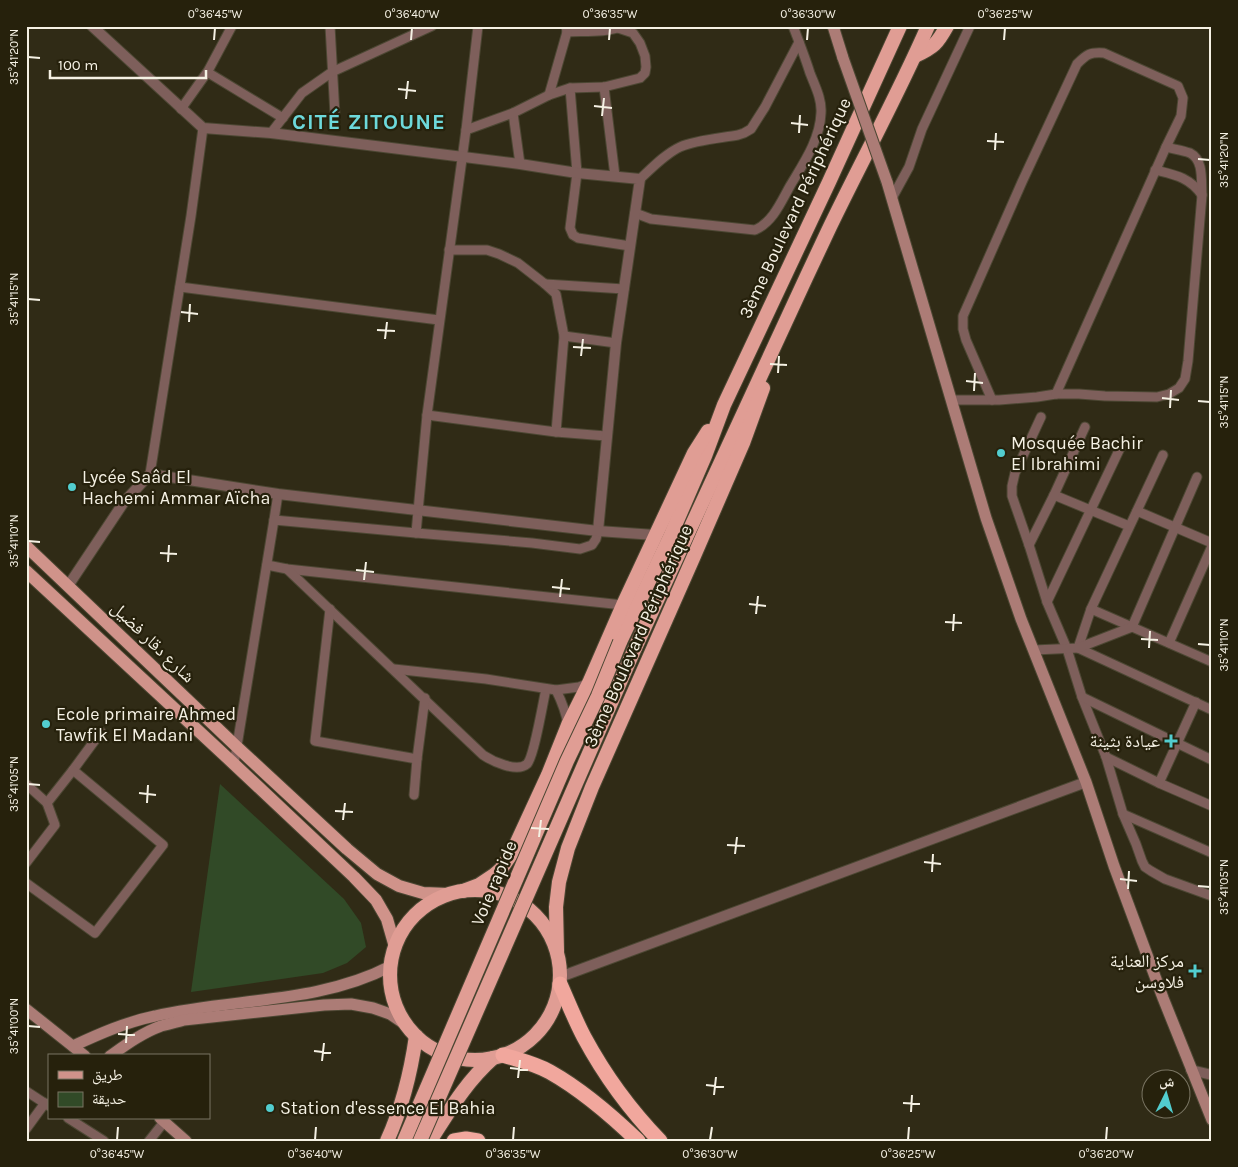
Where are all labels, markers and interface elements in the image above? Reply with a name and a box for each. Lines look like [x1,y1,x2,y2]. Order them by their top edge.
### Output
text: 0°36'45"W [188,7,243,21]
text: 0°36'40"W [385,7,440,21]
text: 0°36'35"W [582,7,638,21]
text: 0°36'30"W [780,7,836,21]
text: 0°36'25"W [978,7,1033,21]
text: 35°41'20"N [7,29,21,85]
scale bar [50,48,206,80]
text: 100 m [58,56,98,74]
street label: 3ème Boulevard Périphérique [734,94,856,322]
district label: CITÉ ZITOUNE [292,108,446,135]
text: 35°41'20"N [1217,132,1231,188]
text: 35°41'15"N [7,273,21,325]
text: 35°41'15"N [1217,376,1231,428]
place label: Mosquée Bachir El Ibrahimi [1011,432,1143,475]
marker: Mosquée Bachir El Ibrahimi [995,447,1007,459]
place label: Lycée Saâd El Hachemi Ammar Aïcha [82,466,270,509]
marker: Lycée Saâd El Hachemi Ammar Aïcha [66,481,78,493]
text: 35°41'10"N [7,514,21,568]
street label: 3ème Boulevard Périphérique [579,521,697,751]
street label: شارع دقار فضيل [107,597,199,687]
text: 35°41'10"N [1217,618,1231,672]
place label: Ecole primaire Ahmed Tawfik El Madani [56,703,236,746]
marker: Ecole primaire Ahmed Tawfik El Madani [40,718,52,730]
place label: عيادة بثينة [1090,730,1160,752]
marker: عيادة بثينة [1164,734,1178,748]
text: 35°41'05"N [7,756,21,812]
street label: Voie rapide [466,837,522,929]
text: 35°41'05"N [1217,859,1231,915]
place label: مركز العناية فلاوسن [1110,950,1184,993]
marker: مركز العناية فلاوسن [1188,964,1202,978]
text: 35°41'00"N [7,998,21,1054]
legend [48,1054,210,1120]
text: طريق [92,1066,123,1085]
north arrow [1140,1070,1190,1120]
text: ش [1159,1072,1175,1091]
text: حديقة [92,1090,127,1108]
place label: Station d'essence El Bahia [280,1097,496,1119]
marker: Station d'essence El Bahia [264,1102,276,1114]
text: 0°36'45"W [90,1147,145,1161]
text: 0°36'40"W [288,1147,343,1161]
text: 0°36'35"W [485,1147,541,1161]
text: 0°36'30"W [682,1147,738,1161]
text: 0°36'25"W [881,1147,936,1161]
text: 0°36'20"W [1078,1147,1134,1161]

